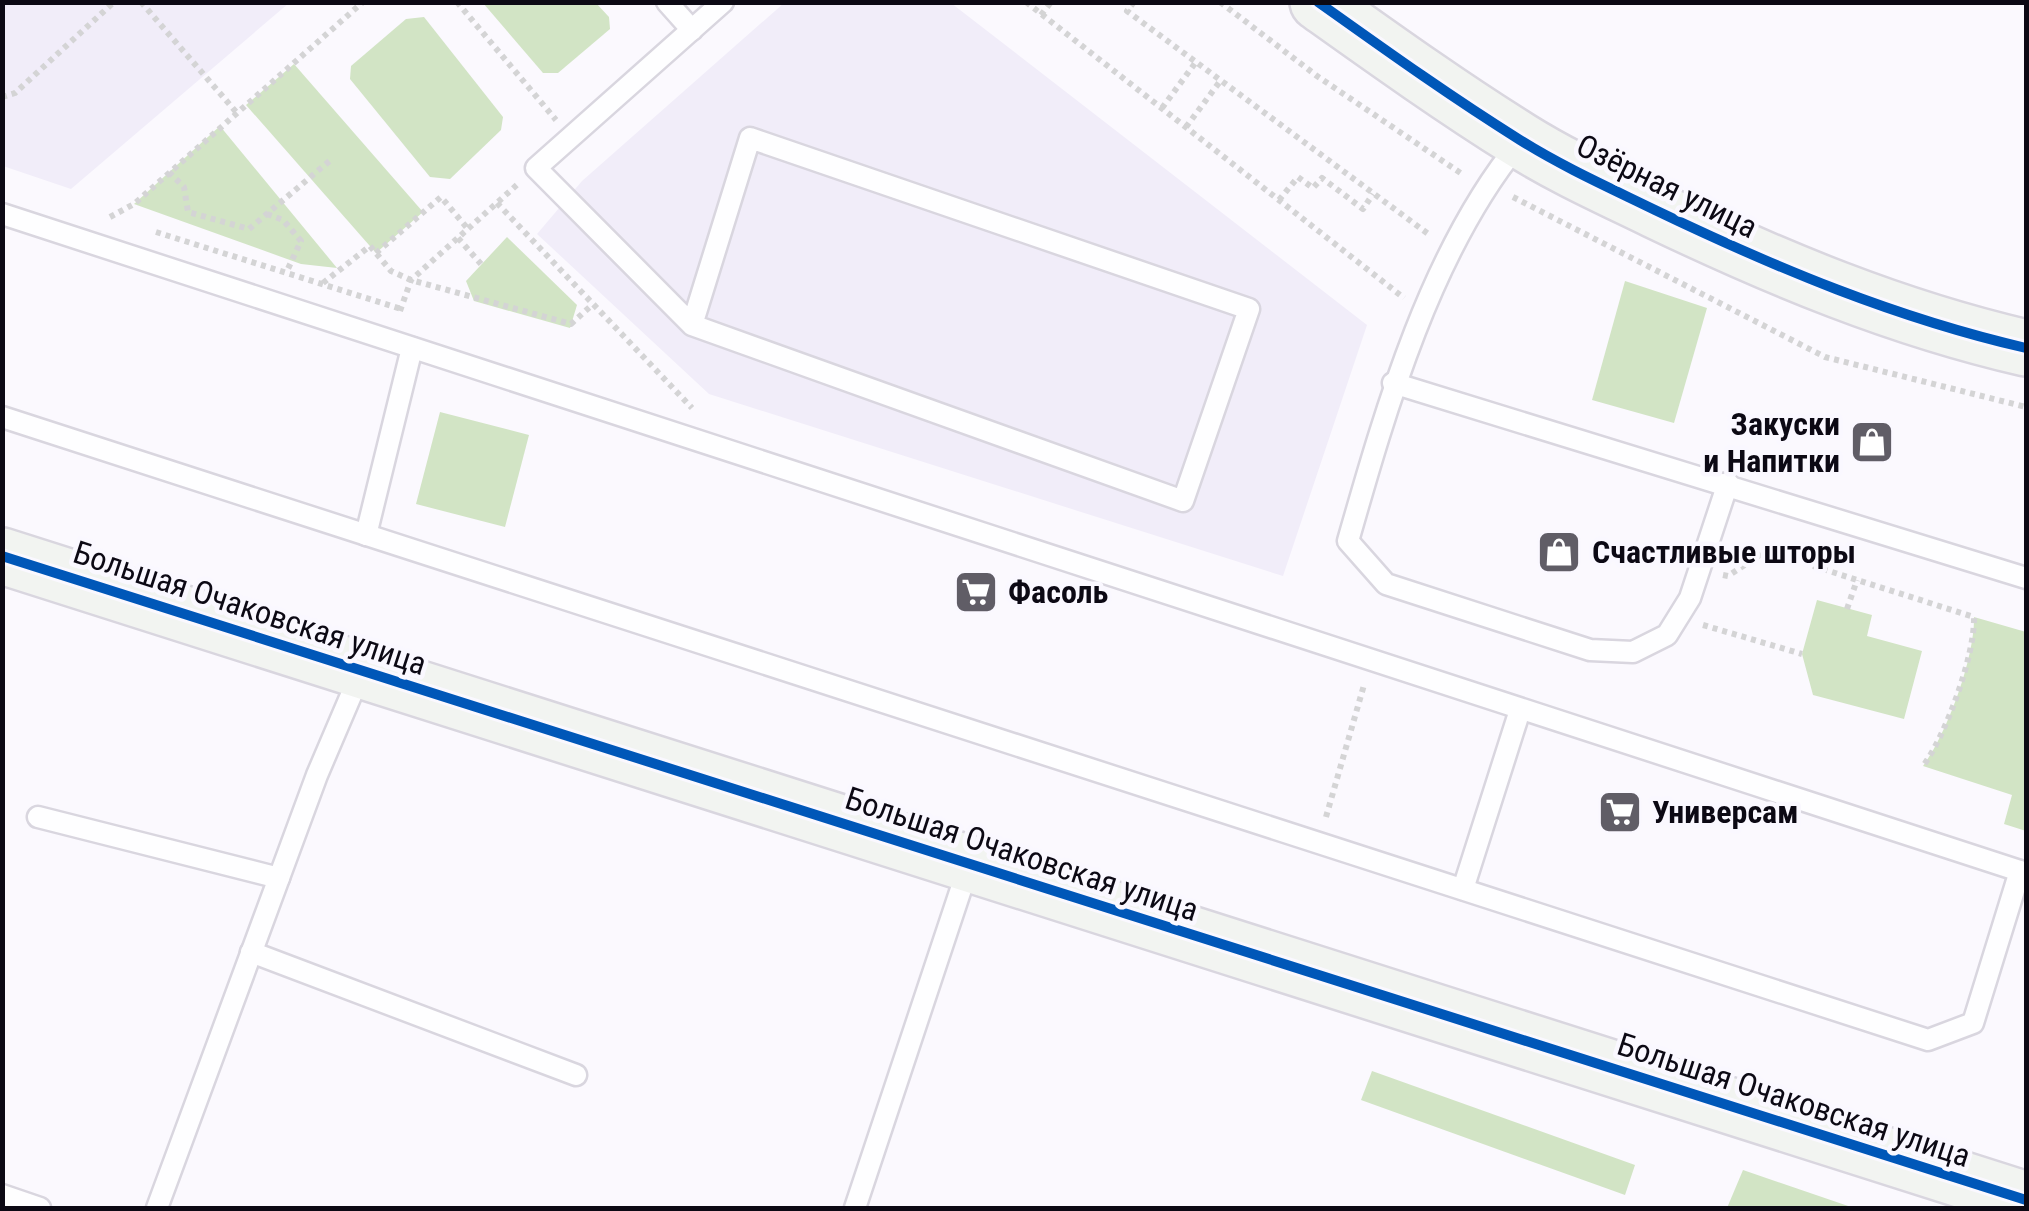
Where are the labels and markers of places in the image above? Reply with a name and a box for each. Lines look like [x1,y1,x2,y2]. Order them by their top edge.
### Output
place label: Закуски и Напитки [1703,405,1840,480]
shop icon: Закуски и Напитки [1849,419,1895,465]
shop icon: Счастливые шторы [1536,529,1582,575]
place label: Счастливые шторы [1592,533,1856,571]
supermarket icon: Фасоль [953,569,999,615]
place label: Фасоль [1008,573,1108,611]
supermarket icon: Универсам [1597,789,1643,835]
place label: Универсам [1652,793,1798,831]

